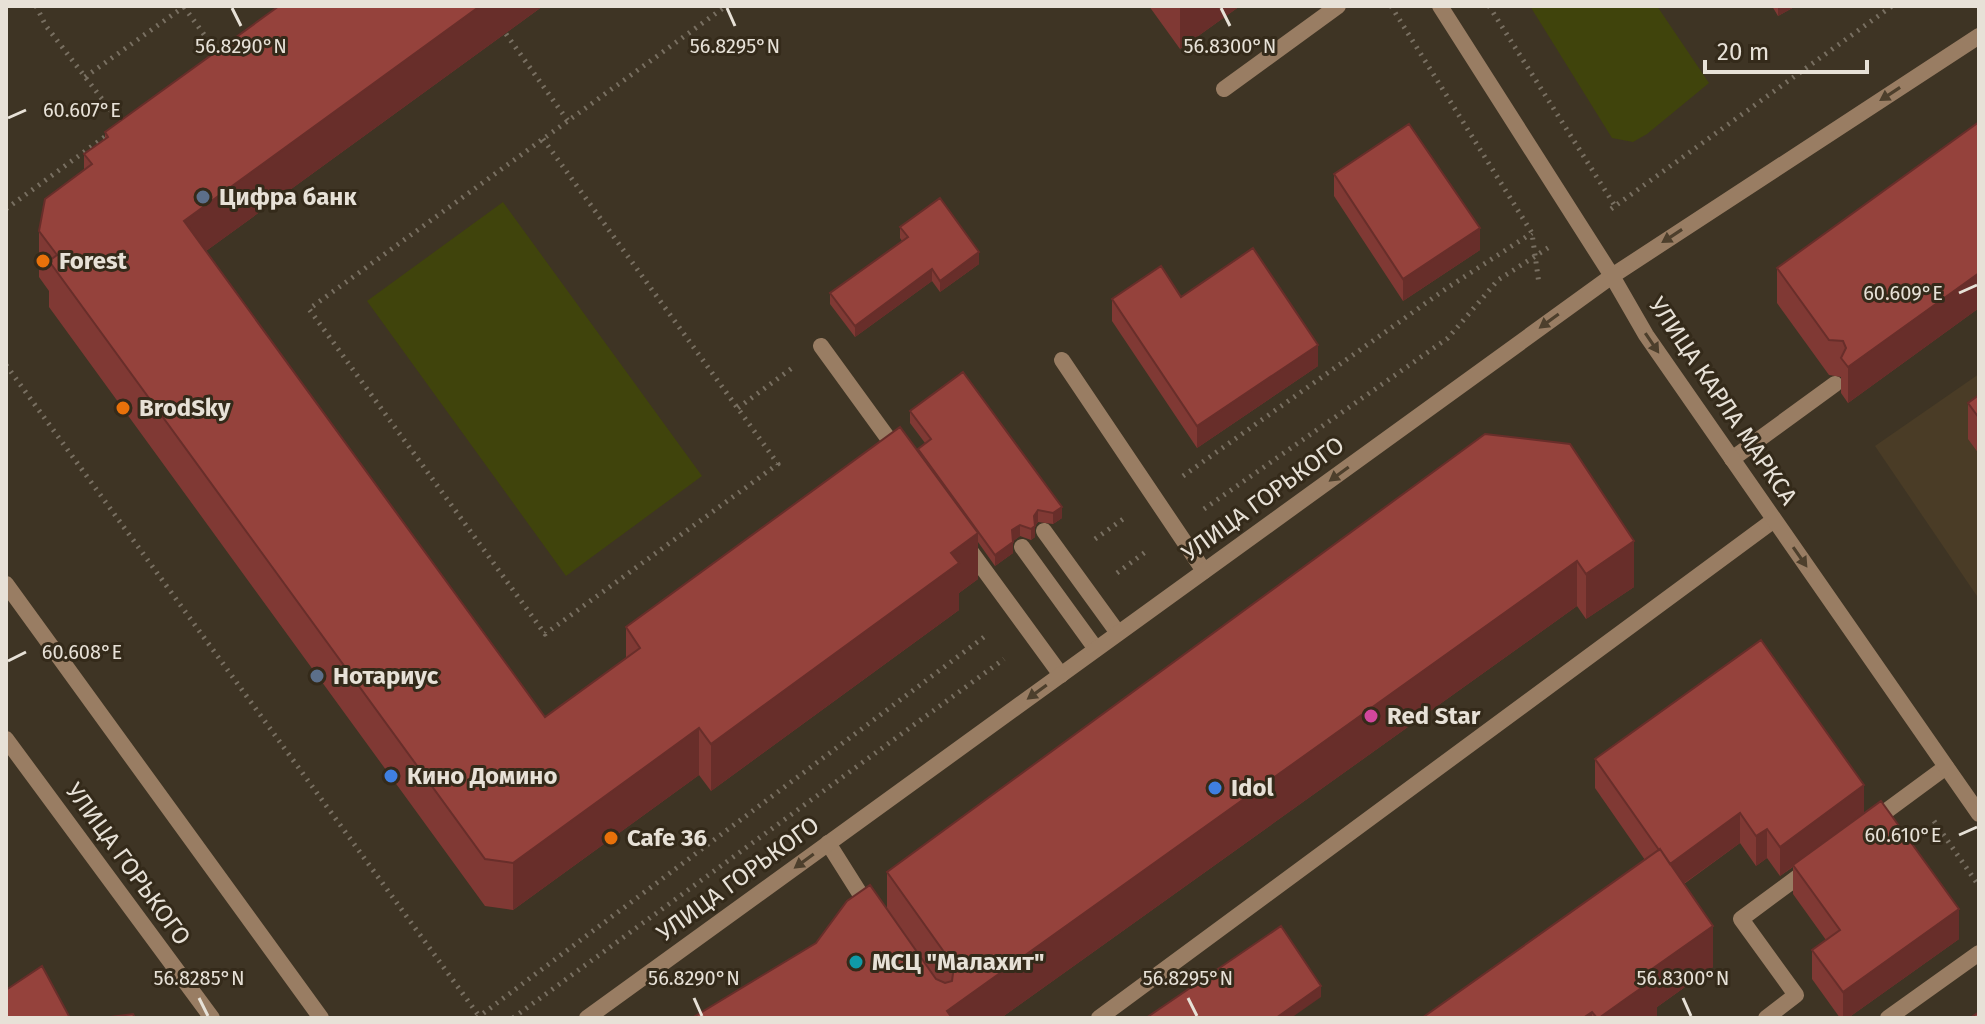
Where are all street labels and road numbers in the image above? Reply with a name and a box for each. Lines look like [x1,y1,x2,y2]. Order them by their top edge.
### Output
street label: УЛИЦА КАРЛА МАРКСА [1643,292,1803,510]
street label: УЛИЦА ГОРЬКОГО [1176,431,1350,567]
street label: УЛИЦА ГОРЬКОГО [60,777,196,951]
street label: УЛИЦА ГОРЬКОГО [651,811,825,947]

